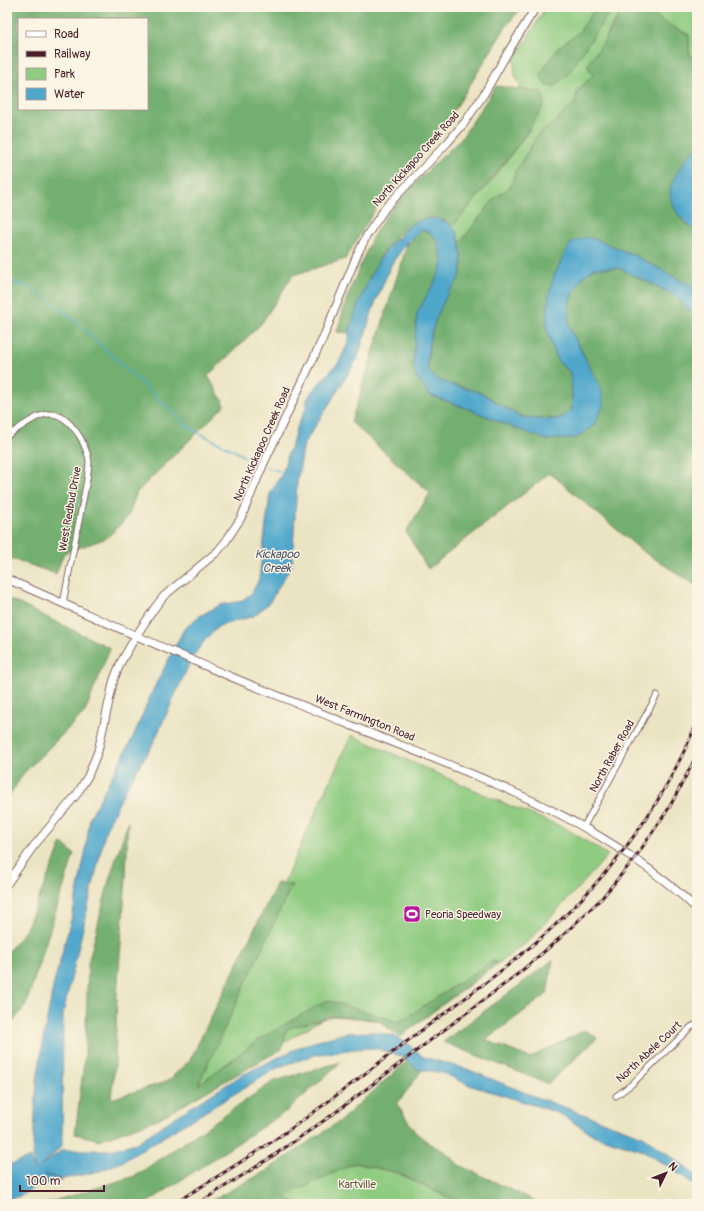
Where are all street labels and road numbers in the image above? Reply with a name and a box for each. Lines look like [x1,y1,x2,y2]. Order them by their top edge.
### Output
street label: North Kickapoo Creek Road [370,109,462,209]
street label: North Kickapoo Creek Road [231,385,293,503]
street label: West Redbud Drive [56,465,84,552]
street label: West Farmington Road [313,692,417,744]
street label: North Raber Road [587,718,637,794]
street label: North Abele Court [614,1018,685,1085]

